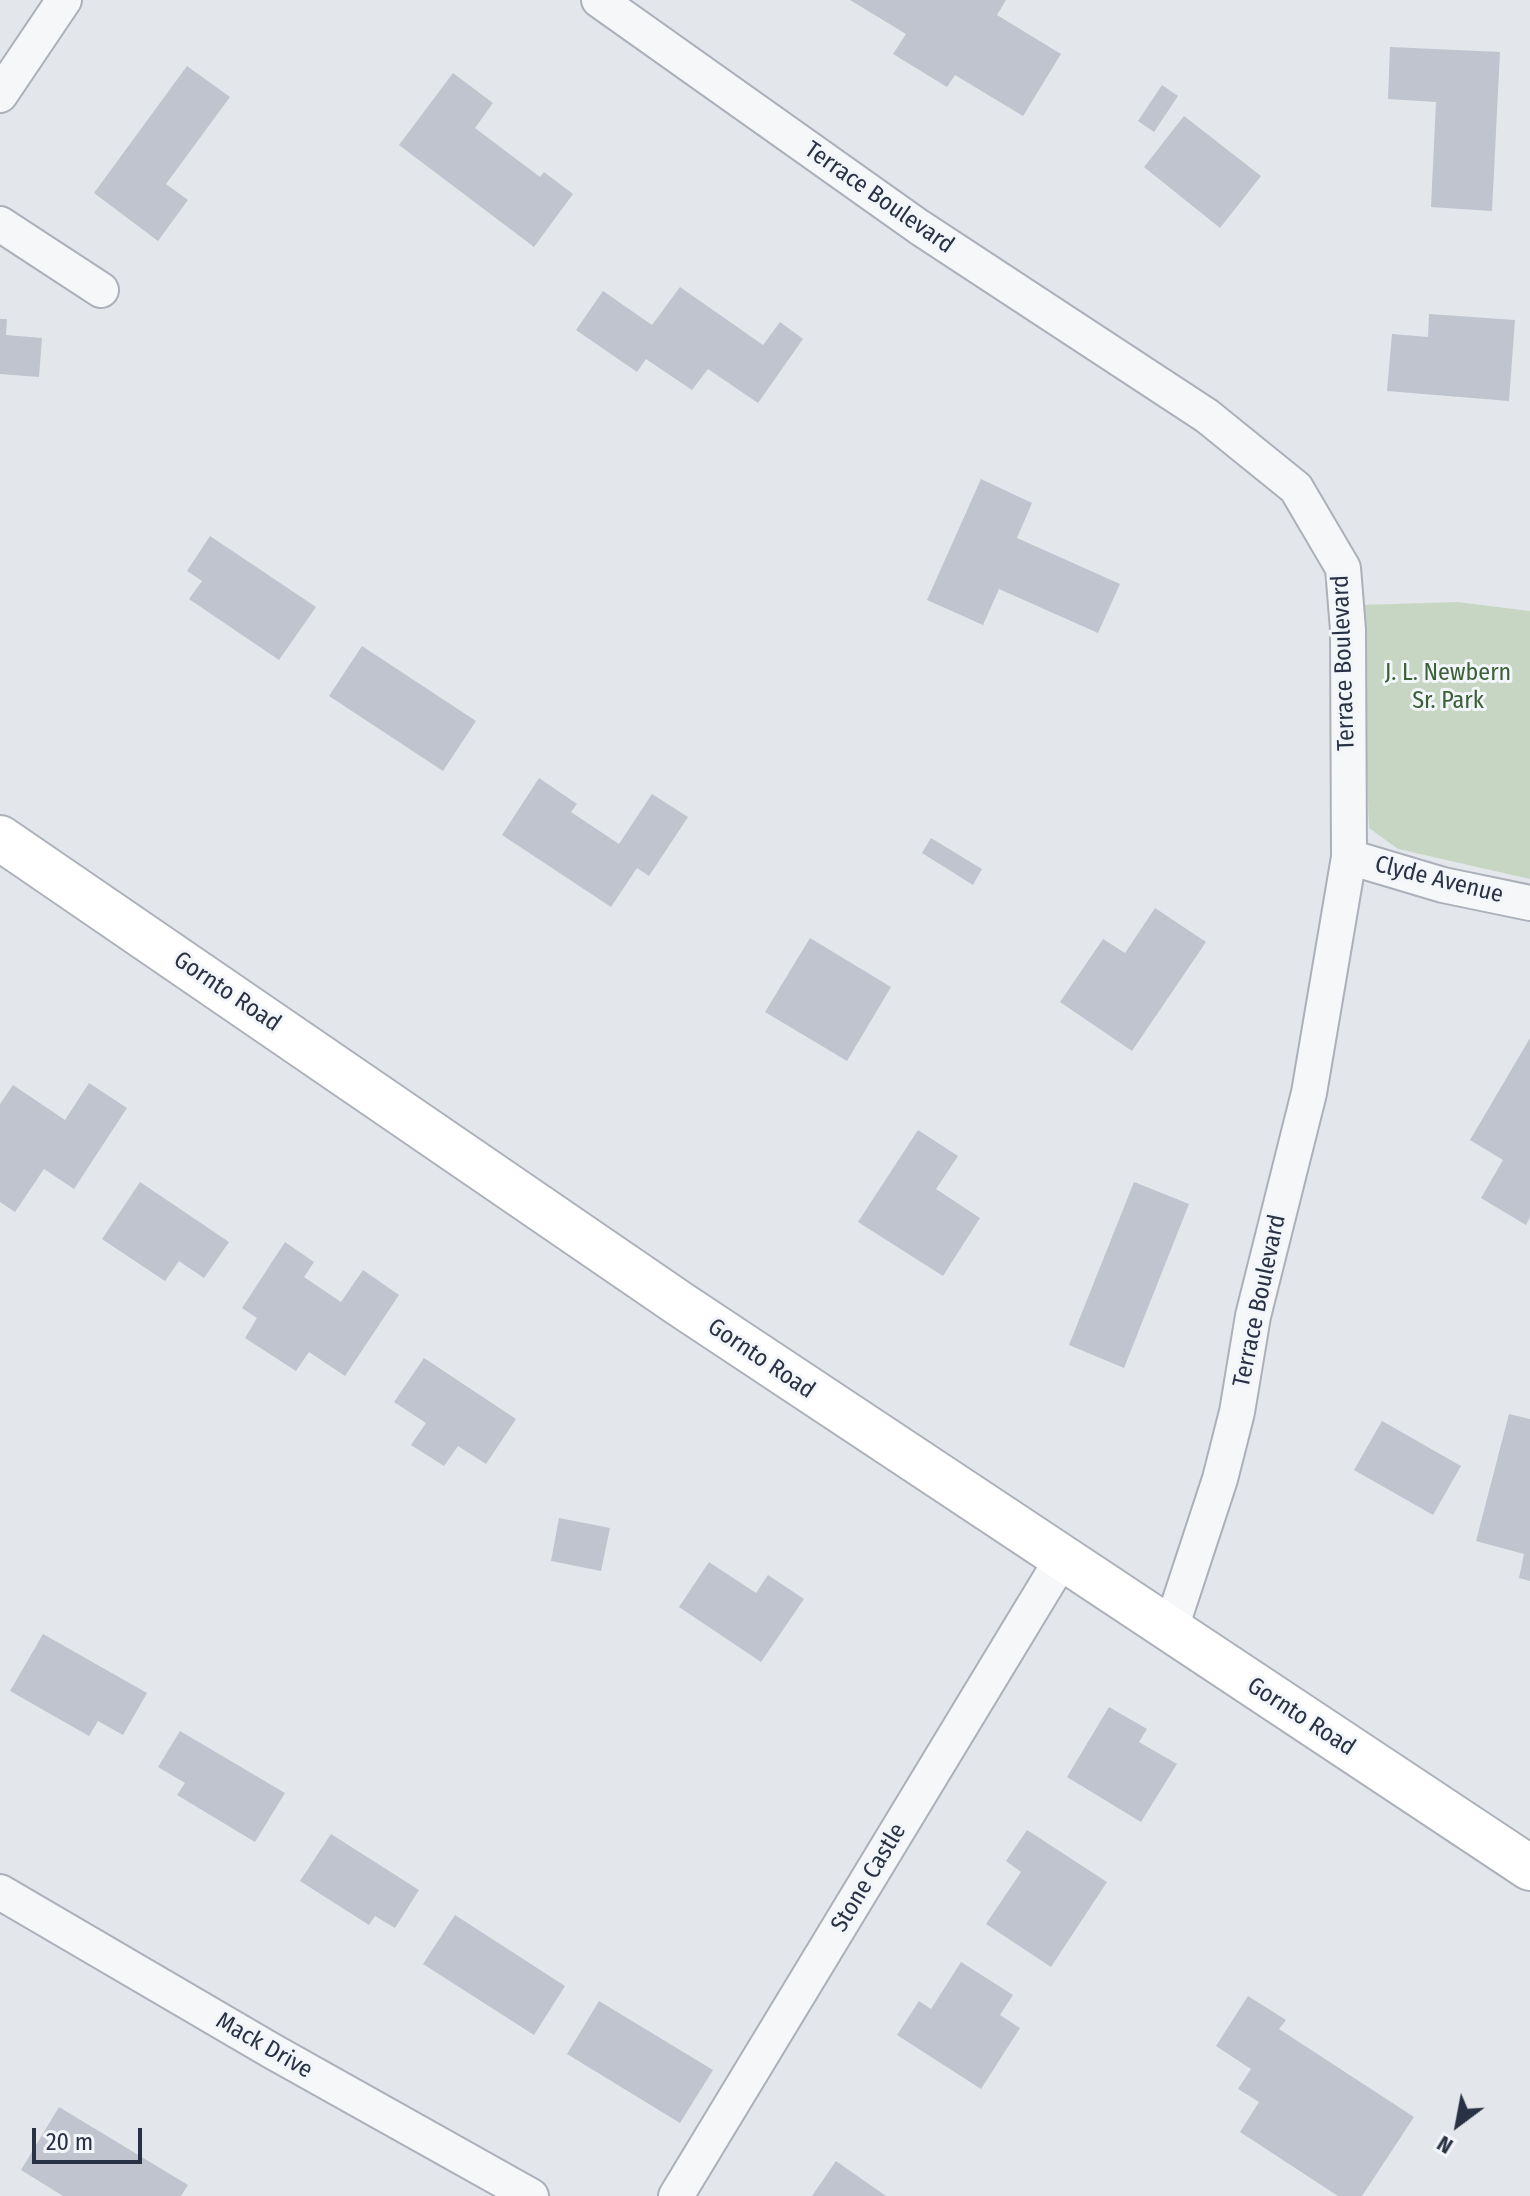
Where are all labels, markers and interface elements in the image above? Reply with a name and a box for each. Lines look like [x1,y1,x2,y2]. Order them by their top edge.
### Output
street label: Terrace Boulevard [799,136,959,260]
street label: Terrace Boulevard [1327,575,1361,751]
park label: J. L. Newbern Sr. Park [1385,659,1511,715]
street label: Clyde Avenue [1372,850,1506,910]
street label: Gornto Road [168,946,286,1038]
street label: Terrace Boulevard [1228,1212,1292,1390]
street label: Gornto Road [702,1313,820,1405]
street label: Gornto Road [1242,1671,1360,1763]
street label: Stone Castle [825,1818,913,1938]
street label: Mack Drive [211,2007,317,2085]
north arrow [1418,2084,1498,2164]
scale bar [36,2112,146,2162]
text: 20 m [46,2128,93,2156]
text: N [1432,2130,1458,2160]

